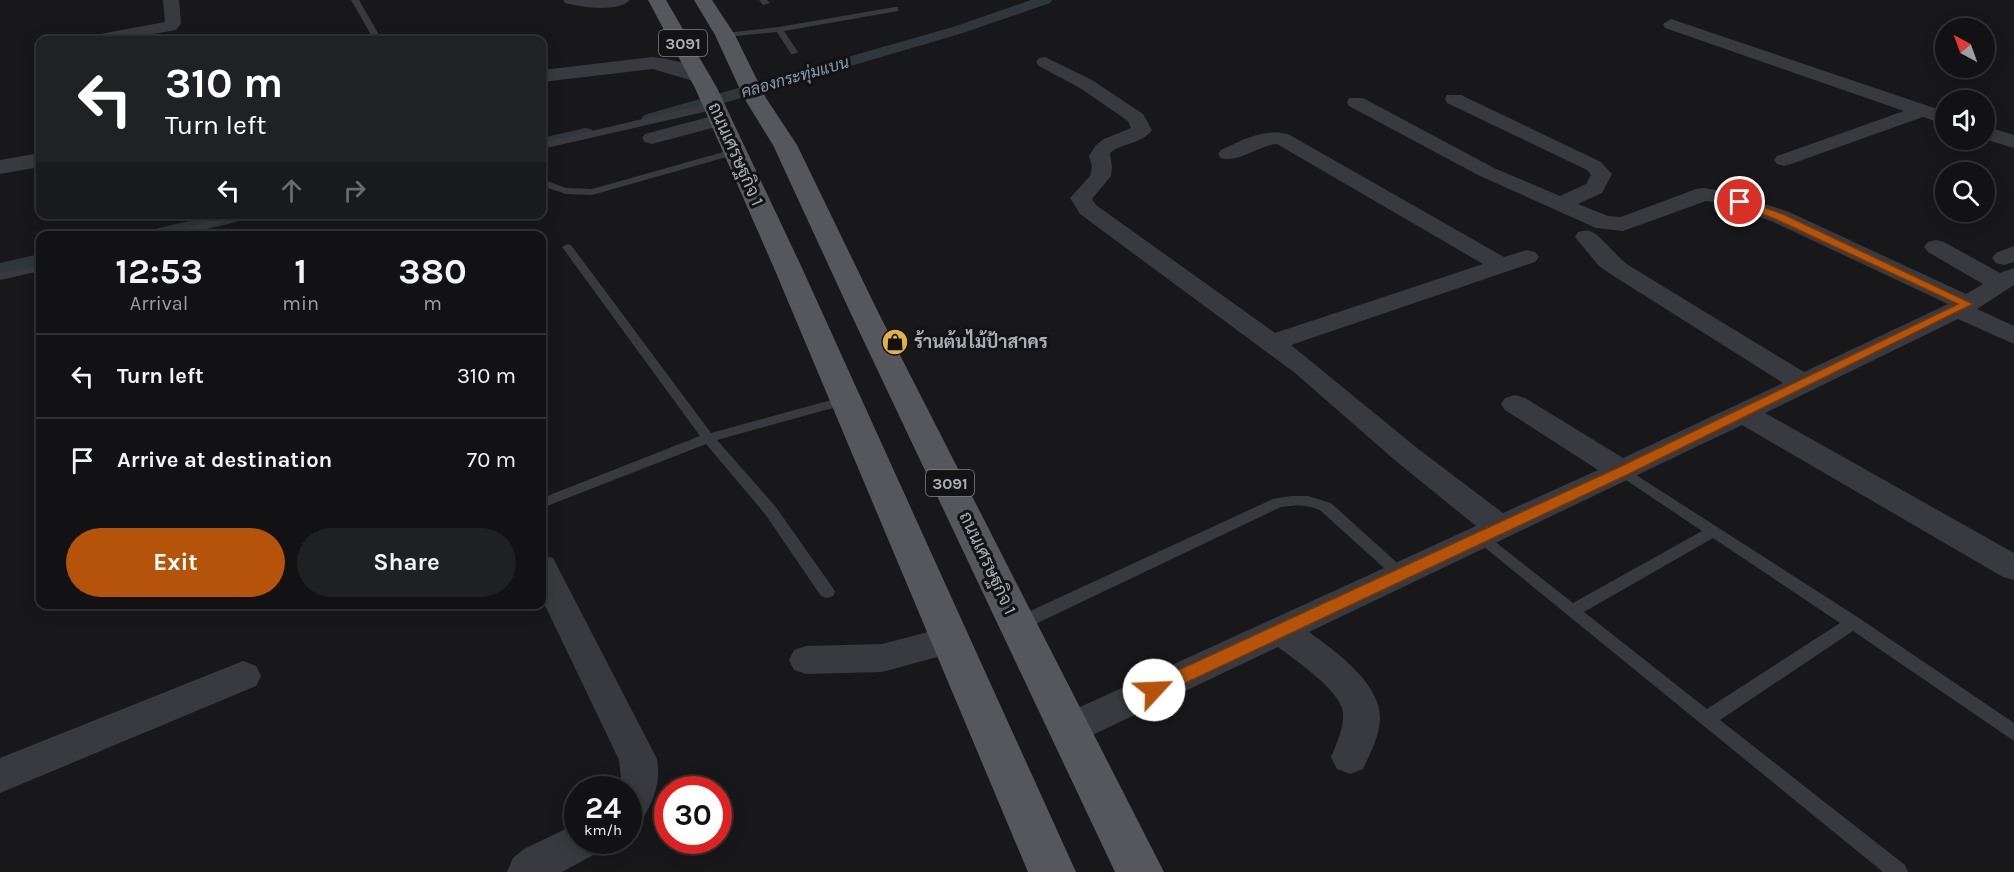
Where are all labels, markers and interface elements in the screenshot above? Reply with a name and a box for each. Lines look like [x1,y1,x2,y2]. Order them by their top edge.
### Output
north arrow [1935,18,1995,78]
map controls [1935,18,1995,222]
road number: 3091 [659,30,707,56]
water label: คลองกระทุ่มแบน [739,52,852,103]
text: 310 m [165,58,283,108]
icon: left [66,60,144,138]
button: sound [1935,90,1995,150]
street label: ถนนเศรษฐกิจ 1 [702,99,769,210]
text: Turn left [165,109,266,141]
button: search [1935,162,1995,222]
icon: left [212,174,245,207]
icon: ahead [275,174,308,207]
icon: right [338,174,371,207]
pin [1714,176,1765,227]
icon: arrive [1723,185,1756,218]
text: 12:53 [115,250,203,292]
text: 1 [294,250,307,292]
text: 380 [398,250,467,292]
text: Arrival [130,292,188,315]
text: min [282,292,319,315]
text: m [423,292,442,315]
shop icon: ร้านต้นไม้ป้าสาคร [880,327,910,357]
place label: ร้านต้นไม้ป้าสาคร [914,329,1048,353]
icon: left [66,360,99,393]
text: Turn left [117,363,204,389]
text: 310 m [457,363,516,389]
icon: arrive [66,444,99,477]
text: Arrive at destination [117,447,332,473]
text: 70 m [467,447,516,473]
road number: 3091 [926,470,974,496]
street label: ถนนเศรษฐกิจ 1 [954,508,1021,618]
button: Exit [66,528,285,597]
button: Share [297,528,516,597]
position arrow [1122,658,1186,722]
speed limit sign: 30 [654,776,732,854]
text: 24 [585,790,621,826]
text: km/h [584,821,622,839]

